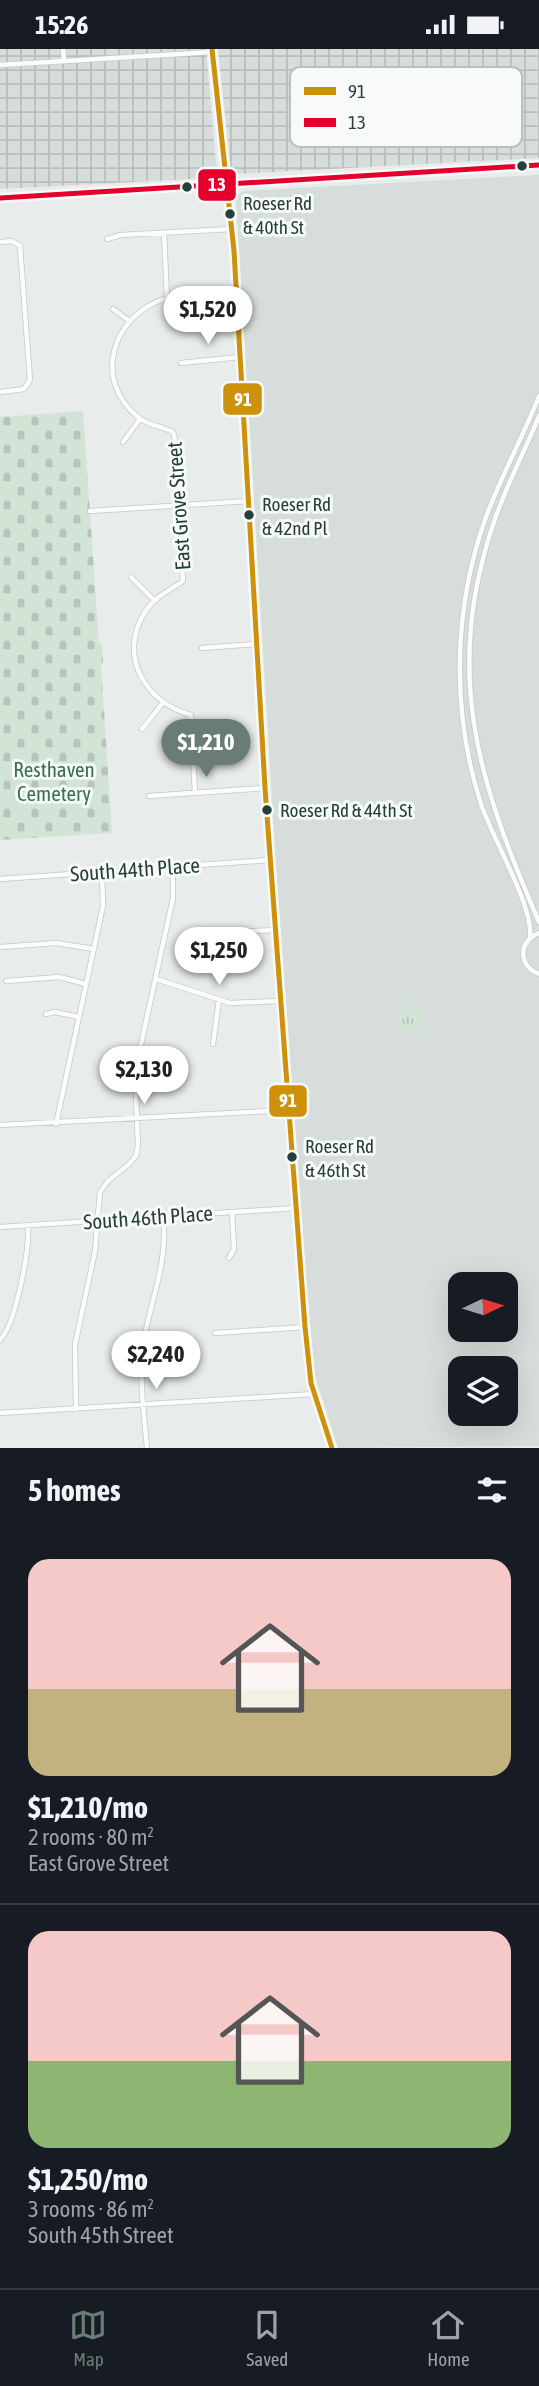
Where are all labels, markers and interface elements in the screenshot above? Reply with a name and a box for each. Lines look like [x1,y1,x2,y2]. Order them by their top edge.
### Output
text: 15:26 [35,10,89,40]
legend [290,67,522,147]
text: 91 [348,80,366,102]
text: 13 [348,111,366,133]
unlabelled marker [515,159,529,173]
line badge: 13 [197,168,237,202]
text: 13 [208,173,226,195]
unlabelled marker [180,180,194,194]
place label: Roeser Rd & 40th St [243,192,312,238]
marker: Roeser Rd & 40th St [223,207,237,221]
pin: $1,520 [151,287,265,346]
text: $1,520 [180,296,237,322]
line badge: 91 [222,382,263,416]
text: 91 [234,388,252,410]
street label: East Grove Street [162,441,194,571]
place label: Roeser Rd & 42nd Pl [262,493,331,539]
marker: Roeser Rd & 42nd Pl [242,508,256,522]
pin: $1,210 [149,719,263,779]
text: $1,210 [178,729,235,755]
park label: Resthaven Cemetery [13,757,95,805]
place label: Roeser Rd & 44th St [280,799,413,821]
marker: Roeser Rd & 44th St [260,803,274,817]
street label: South 44th Place [69,853,201,885]
pin: $1,250 [162,927,276,987]
text: $1,250 [191,937,248,963]
pin: $2,130 [87,1047,201,1106]
text: $2,130 [116,1056,173,1082]
line badge: 91 [268,1084,308,1118]
text: 91 [279,1089,297,1111]
place label: Roeser Rd & 46th St [305,1135,374,1181]
marker: Roeser Rd & 46th St [285,1150,299,1164]
street label: South 46th Place [82,1201,214,1233]
north arrow [448,1272,518,1342]
map controls [448,1272,518,1426]
pin: $2,240 [99,1331,213,1391]
text: $2,240 [128,1341,185,1367]
button: layers [448,1356,518,1426]
icon: filters [473,1471,511,1509]
text: 5 homes [28,1473,121,1507]
icon: home [207,1605,333,1731]
text: $1,210/mo [28,1790,148,1824]
text: 2 rooms · 80 m² [28,1824,154,1850]
text: East Grove Street [28,1850,169,1876]
icon: home [207,1977,333,2103]
text: $1,250/mo [28,2162,148,2196]
text: 3 rooms · 86 m² [28,2196,154,2222]
text: South 45th Street [28,2222,174,2248]
tab: Map [69,2306,107,2370]
tab: Saved [246,2306,288,2370]
tab: Home [427,2306,470,2370]

